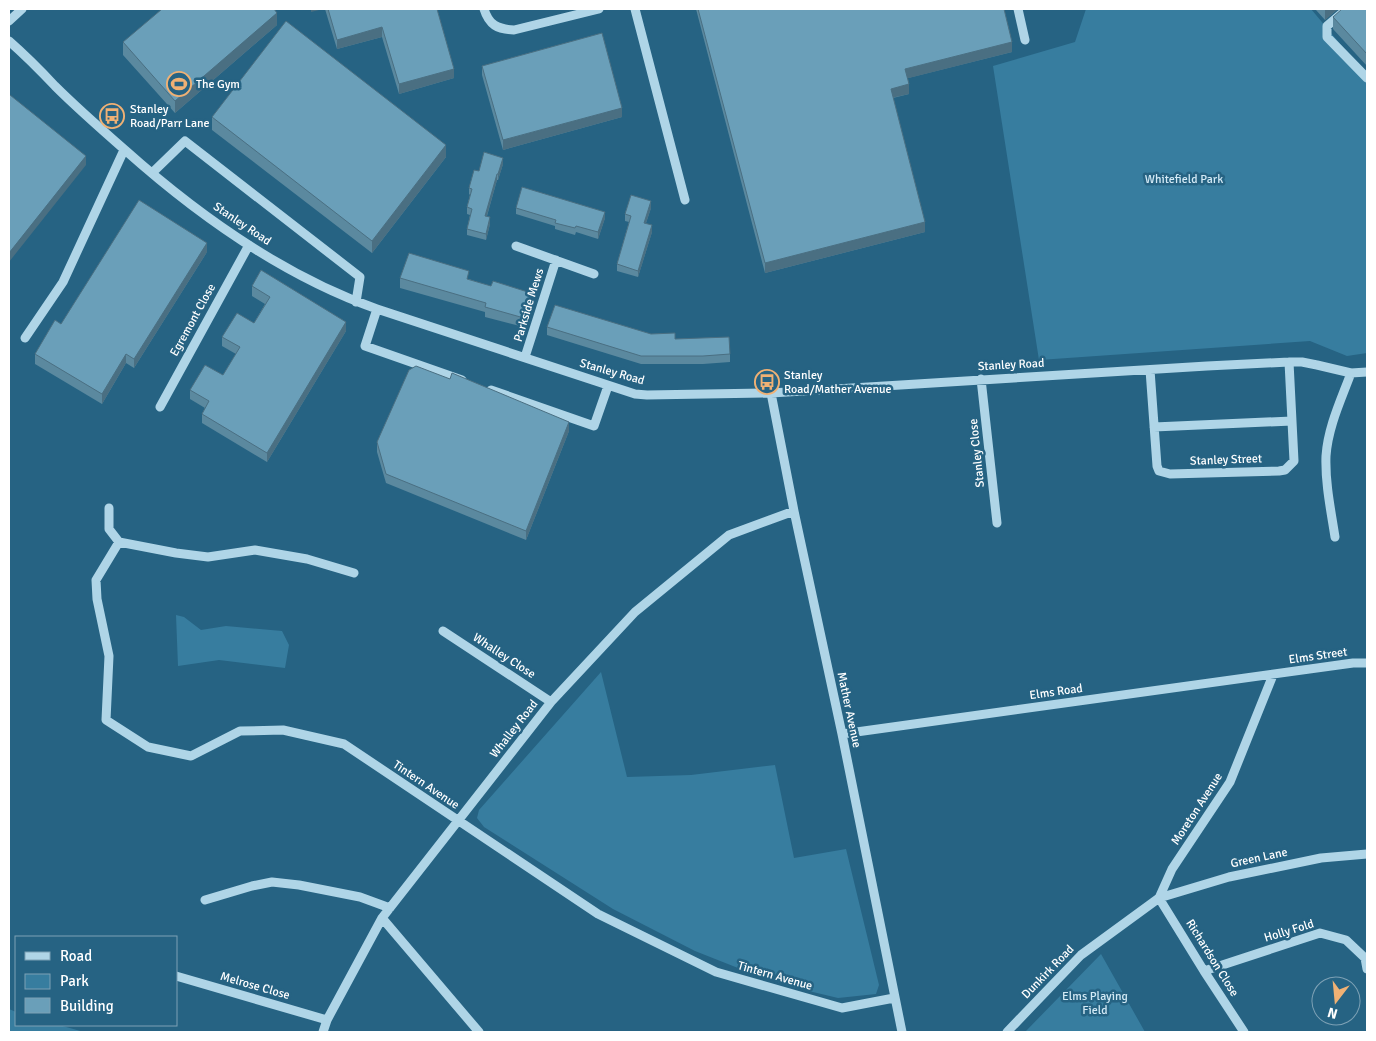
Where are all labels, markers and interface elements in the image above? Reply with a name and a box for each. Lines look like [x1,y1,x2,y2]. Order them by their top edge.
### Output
sports icon: The Gym [166,71,192,97]
place label: The Gym [196,77,240,92]
place label: Stanley Road/Parr Lane [130,102,210,131]
bus stop icon: Stanley Road/Parr Lane [99,103,125,129]
park label: Whitefield Park [1145,172,1223,187]
street label: Stanley Road [210,199,274,249]
street label: Parkside Mews [511,266,547,344]
street label: Egremont Close [167,281,219,359]
street label: Stanley Road [578,356,646,388]
street label: Stanley Road [977,356,1045,374]
place label: Stanley Road/Mather Avenue [784,368,892,397]
bus stop icon: Stanley Road/Mather Avenue [754,369,780,395]
street label: Stanley Close [966,418,988,488]
street label: Stanley Street [1190,451,1262,469]
street label: Whalley Close [470,630,538,682]
street label: Elms Street [1288,644,1348,668]
street label: Mather Avenue [834,671,864,749]
street label: Elms Road [1028,681,1084,703]
street label: Whalley Road [487,697,541,761]
street label: Tintern Avenue [390,757,462,813]
street label: Moreton Avenue [1168,770,1226,848]
street label: Green Lane [1229,845,1289,871]
street label: Holly Fold [1262,916,1316,946]
street label: Richardson Close [1182,917,1242,999]
legend [15,936,178,1026]
street label: Dunkirk Road [1019,942,1077,1002]
text: Road [60,947,92,965]
street label: Tintern Avenue [736,958,814,994]
street label: Melrose Close [218,969,292,1003]
text: Park [60,972,89,990]
north arrow [1311,976,1361,1026]
park label: Elms Playing Field [1062,989,1128,1018]
text: Building [60,997,114,1015]
text: N [1326,1004,1340,1023]

